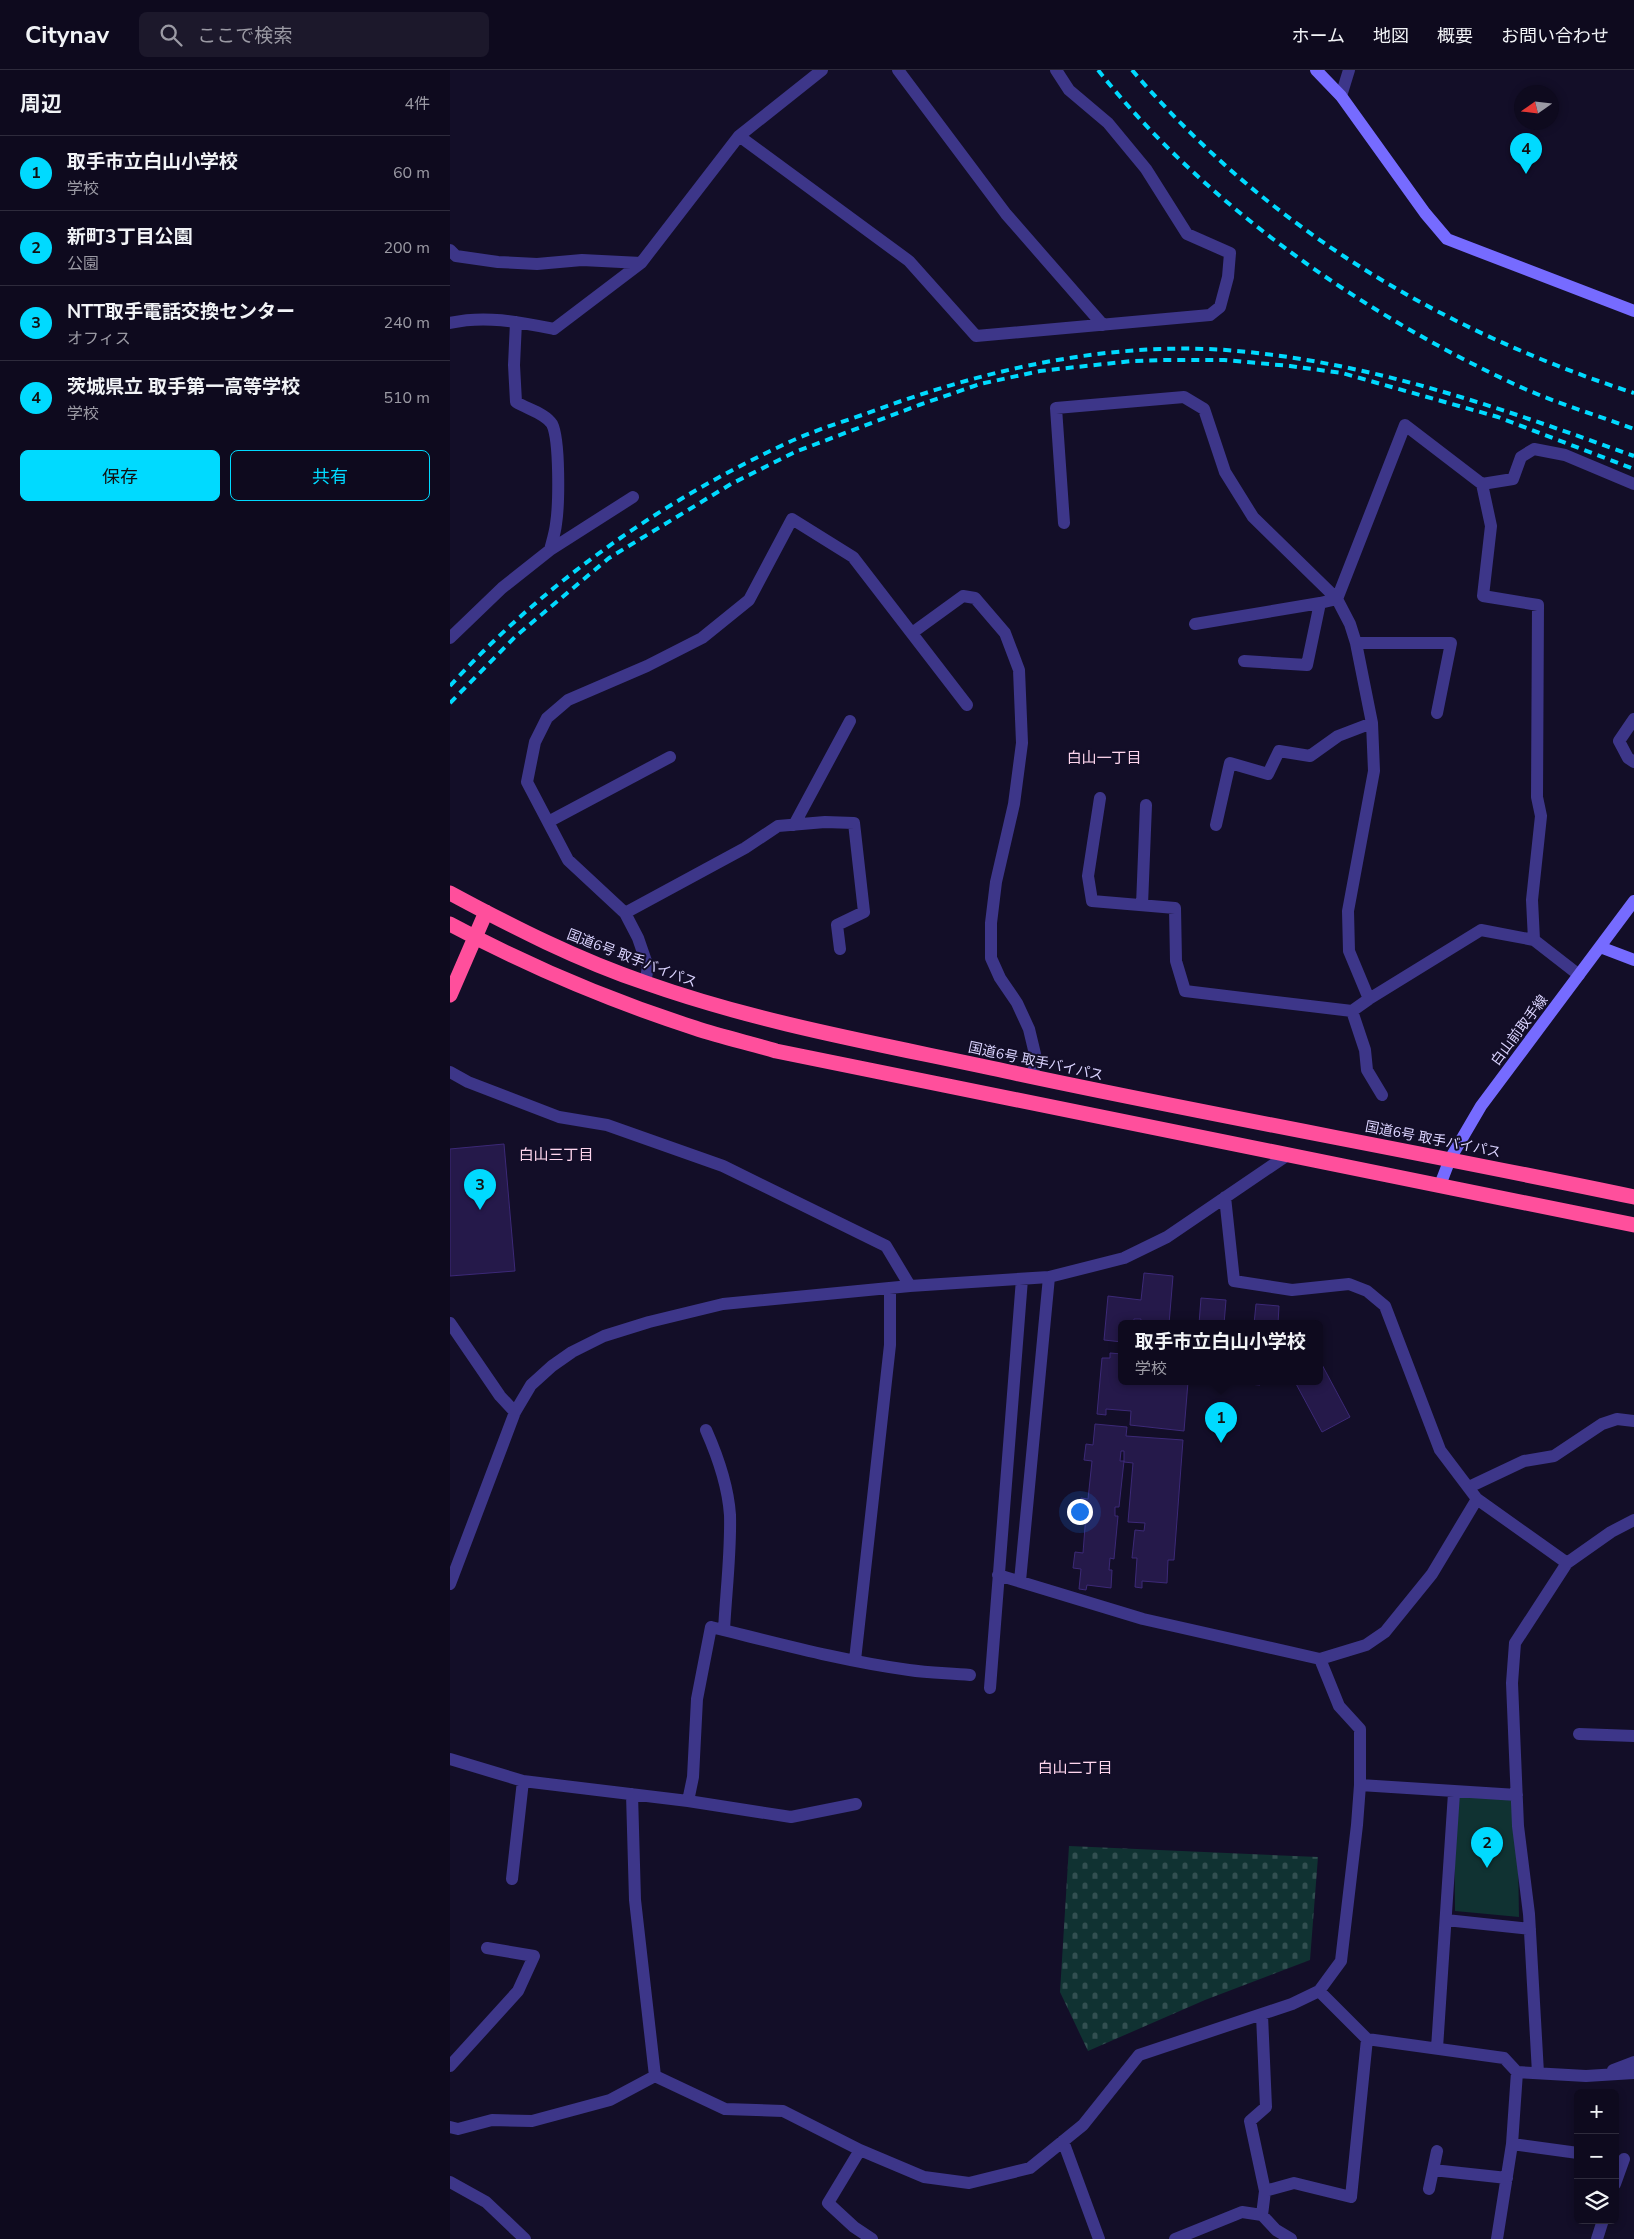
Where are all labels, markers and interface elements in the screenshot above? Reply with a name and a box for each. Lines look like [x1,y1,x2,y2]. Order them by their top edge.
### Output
search box [139,12,489,57]
text: Citynav [25,19,109,51]
icon: search [157,21,185,49]
text: ここで検索 [197,23,292,49]
text: ホーム [1292,24,1345,48]
text: 地図 [1373,24,1409,48]
text: 概要 [1437,24,1473,48]
text: お問い合わせ [1501,24,1609,48]
north arrow [1514,85,1559,130]
text: 周辺 [20,90,62,118]
text: 4件 [404,93,430,115]
pin: 4 [1510,133,1542,174]
text: 取手市立白山小学校 [67,149,238,175]
text: 1 [31,162,41,184]
text: 60 m [393,162,430,184]
text: 学校 [67,178,99,200]
text: 新町3丁目公園 [67,224,192,250]
text: 2 [31,237,41,259]
text: 200 m [383,237,430,259]
text: 公園 [67,253,99,275]
text: NTT取手電話交換センター [67,299,295,325]
text: 3 [31,312,41,334]
text: 240 m [383,312,430,334]
text: オフィス [67,328,131,350]
text: 茨城県立 取手第一高等学校 [67,374,300,400]
text: 4 [31,387,41,409]
text: 510 m [383,387,430,409]
text: 学校 [67,403,99,425]
button: 保存 [20,450,220,501]
button: 共有 [230,450,430,501]
district label: 白山一丁目 [1066,748,1142,768]
street label: 国道6号 取手バイパス [564,925,700,992]
street label: 白山前取手線 [1487,991,1552,1070]
street label: 国道6号 取手バイパス [967,1038,1105,1085]
street label: 国道6号 取手バイパス [1363,1117,1502,1162]
district label: 白山三丁目 [518,1145,594,1165]
pin: 3 [464,1169,496,1210]
popup [1118,1320,1323,1385]
text: 取手市立白山小学校 [1135,1329,1306,1355]
text: 学校 [1135,1358,1167,1380]
pin: 1 [1205,1402,1237,1443]
your location [1067,1499,1093,1525]
district label: 白山二丁目 [1037,1758,1113,1778]
pin: 2 [1471,1827,1503,1868]
map controls [1574,2089,1619,2224]
button: + [1574,2089,1619,2134]
button: − [1574,2134,1619,2179]
button: layers [1574,2179,1619,2224]

